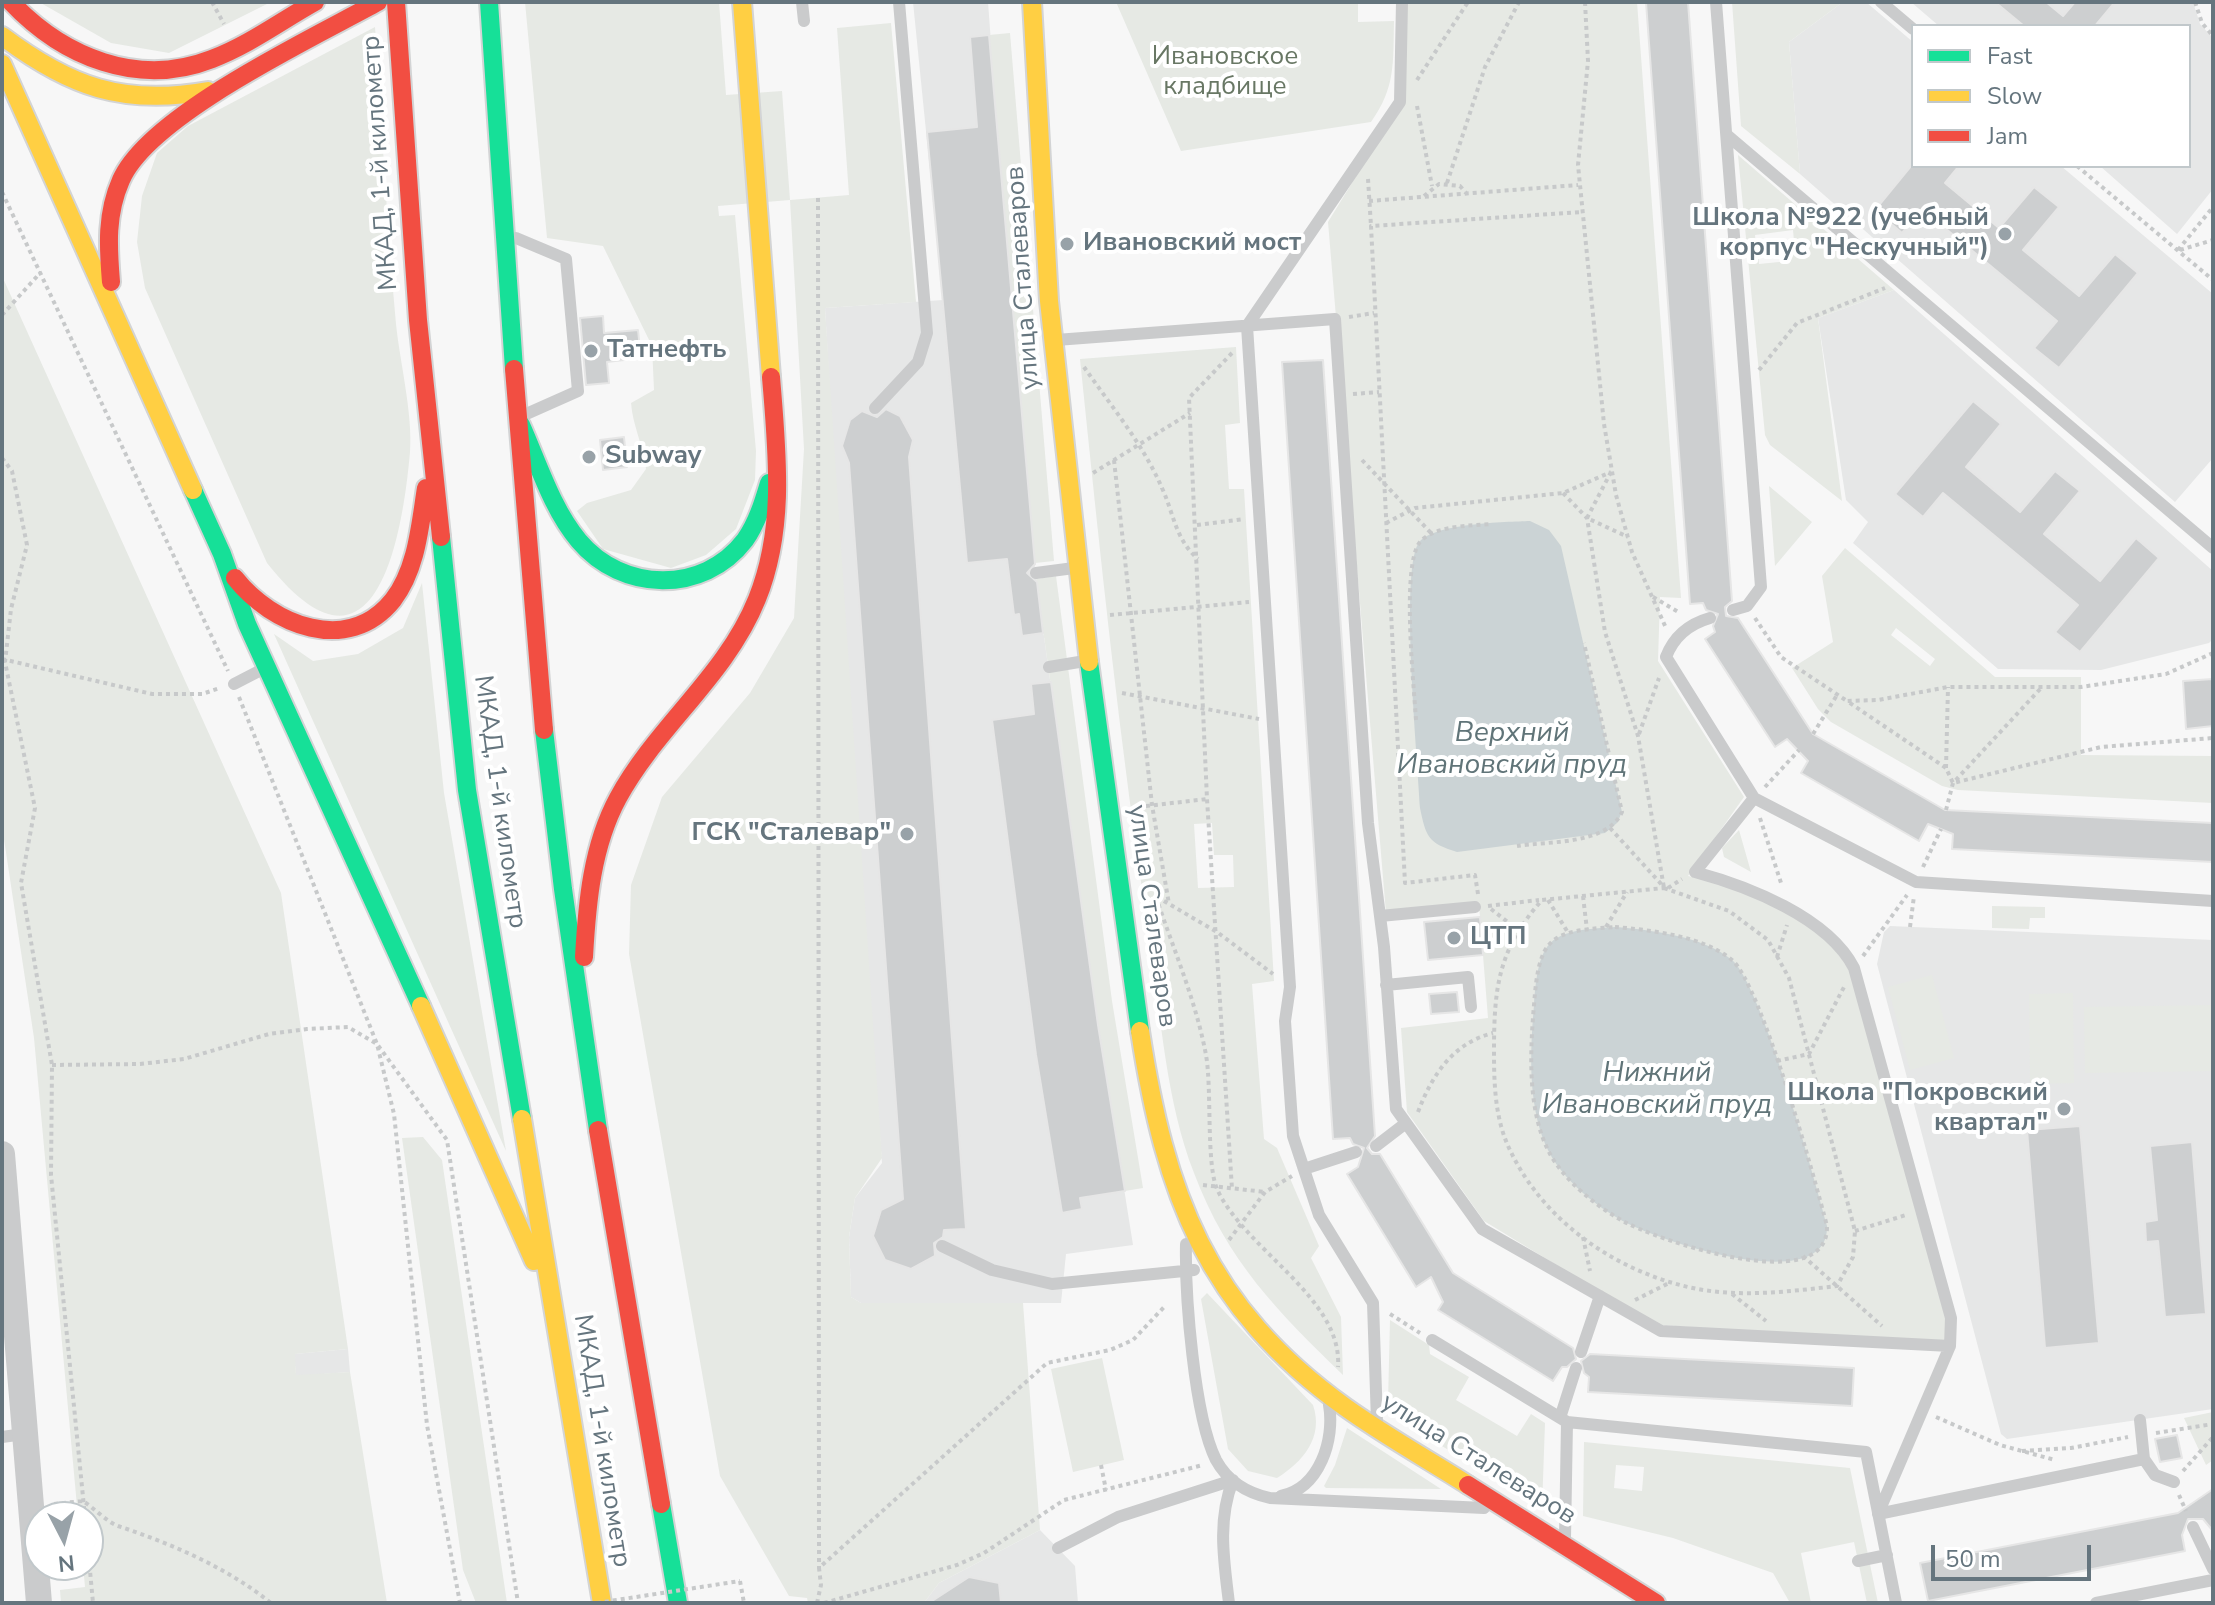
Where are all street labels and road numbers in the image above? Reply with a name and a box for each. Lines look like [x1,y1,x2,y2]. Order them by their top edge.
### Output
street label: МКАД, 1-й километр [357,35,405,291]
street label: улица Сталеваров [1001,165,1047,391]
street label: МКАД, 1-й километр [466,673,532,931]
street label: улица Сталеваров [1120,803,1182,1029]
street label: МКАД, 1-й километр [566,1312,636,1570]
street label: улица Сталеваров [1375,1387,1581,1533]

